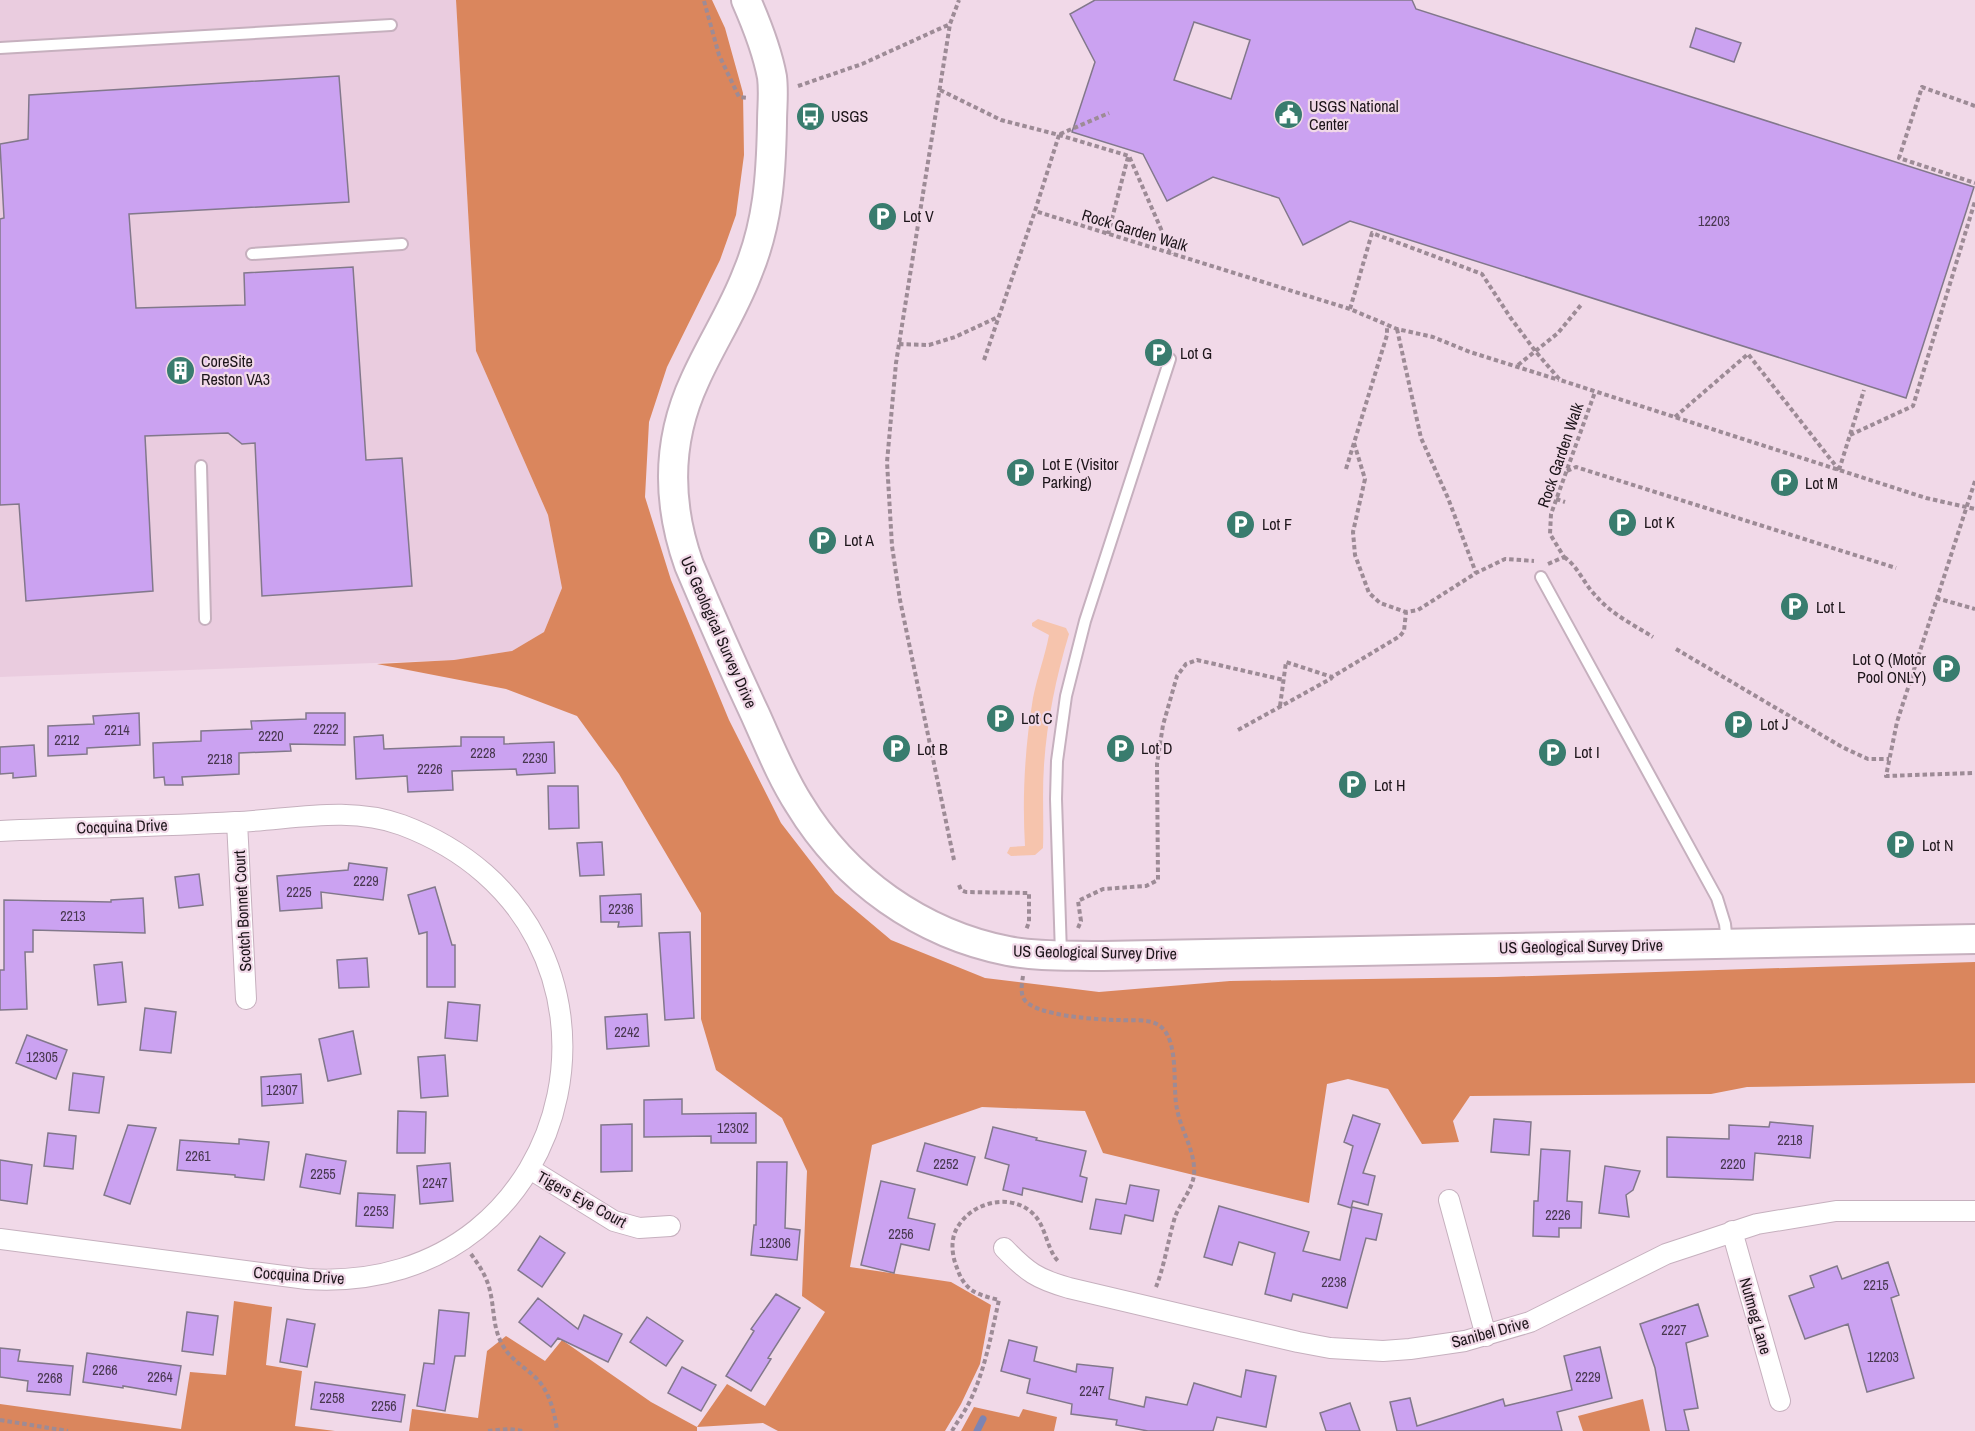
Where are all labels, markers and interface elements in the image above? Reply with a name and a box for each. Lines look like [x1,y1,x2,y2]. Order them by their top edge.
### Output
place label: USGS National Center [1309,95,1399,135]
public building icon: USGS National Center [1272,99,1304,131]
bus stop icon: USGS [794,100,826,132]
place label: USGS [831,105,868,127]
parking icon: Lot V [866,200,898,232]
street label: Rock Garden Walk [1079,203,1191,257]
place label: Lot V [903,205,934,227]
house number: 12203 [1698,212,1730,230]
parking icon: Lot G [1143,337,1175,369]
place label: Lot G [1180,342,1212,364]
place label: CoreSite Reston VA3 [201,350,270,390]
building icon: CoreSite Reston VA3 [164,354,196,386]
street label: Rock Garden Walk [1532,399,1588,510]
place label: Lot E (Visitor Parking) [1042,453,1119,493]
parking icon: Lot E (Visitor Parking) [1005,457,1037,489]
parking icon: Lot M [1768,467,1800,499]
place label: Lot M [1805,472,1838,494]
parking icon: Lot K [1607,506,1639,538]
parking icon: Lot F [1225,508,1257,540]
place label: Lot K [1644,511,1675,533]
place label: Lot F [1262,513,1292,535]
parking icon: Lot A [807,524,839,556]
place label: Lot A [844,529,874,551]
street label: US Geological Survey Drive [676,553,762,711]
parking icon: Lot L [1779,591,1811,623]
place label: Lot L [1816,596,1846,618]
place label: Lot Q (Motor Pool ONLY) [1852,648,1927,688]
parking icon: Lot Q (Motor Pool ONLY) [1931,652,1963,684]
parking icon: Lot C [984,702,1016,734]
place label: Lot C [1021,707,1052,729]
parking icon: Lot J [1723,708,1755,740]
place label: Lot J [1760,713,1788,735]
house number: 2222 [313,720,339,738]
house number: 2214 [104,721,130,739]
house number: 2220 [258,727,284,745]
house number: 2212 [54,731,80,749]
parking icon: Lot D [1104,732,1136,764]
parking icon: Lot B [880,733,912,765]
parking icon: Lot I [1537,736,1569,768]
place label: Lot D [1141,737,1172,759]
place label: Lot B [917,738,948,760]
place label: Lot I [1574,741,1600,763]
house number: 2228 [470,744,496,762]
house number: 2230 [522,749,548,767]
house number: 2218 [207,750,233,768]
house number: 2226 [417,760,443,778]
parking icon: Lot H [1337,769,1369,801]
place label: Lot H [1374,774,1405,796]
street label: Cocquina Drive [76,813,168,839]
parking icon: Lot N [1885,829,1917,861]
place label: Lot N [1922,834,1953,856]
street label: Scotch Bonnet Court [228,850,256,972]
house number: 2229 [353,872,379,890]
house number: 2225 [286,883,312,901]
house number: 2236 [608,900,634,918]
house number: 2213 [60,907,86,925]
street label: US Geological Survey Drive [1499,934,1663,958]
street label: US Geological Survey Drive [1013,940,1177,964]
house number: 2242 [614,1023,640,1041]
house number: 12305 [26,1048,58,1066]
house number: 12307 [266,1081,298,1099]
house number: 12302 [717,1119,749,1137]
house number: 2218 [1777,1131,1803,1149]
house number: 2261 [185,1147,211,1165]
house number: 2252 [933,1155,959,1173]
house number: 2220 [1720,1155,1746,1173]
house number: 2255 [310,1165,336,1183]
street label: Tigers Eye Court [533,1165,631,1233]
house number: 2247 [422,1174,448,1192]
house number: 2253 [363,1202,389,1220]
house number: 2226 [1545,1206,1571,1224]
house number: 2256 [888,1225,914,1243]
house number: 12306 [759,1234,791,1252]
street label: Cocquina Drive [253,1261,345,1289]
house number: 2238 [1321,1273,1347,1291]
street label: Nutmeg Lane [1735,1275,1777,1357]
house number: 2215 [1863,1276,1889,1294]
street label: Sanibel Drive [1449,1311,1531,1353]
house number: 2227 [1661,1321,1687,1339]
house number: 12203 [1867,1348,1899,1366]
house number: 2266 [92,1361,118,1379]
house number: 2264 [147,1368,173,1386]
house number: 2229 [1575,1368,1601,1386]
house number: 2268 [37,1369,63,1387]
house number: 2247 [1079,1382,1105,1400]
house number: 2258 [319,1389,345,1407]
house number: 2256 [371,1397,397,1415]

